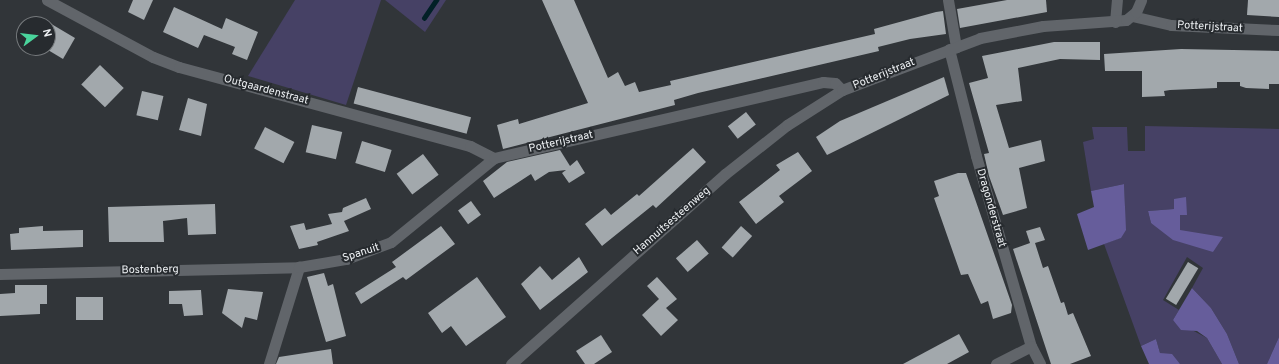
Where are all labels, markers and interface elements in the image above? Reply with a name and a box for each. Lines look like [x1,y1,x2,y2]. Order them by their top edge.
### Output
north arrow [16,16,56,56]
street label: Potterijstraat [1177,19,1243,35]
text: N [39,28,54,39]
street label: Potterijstraat [851,56,917,92]
street label: Outgaardenstraat [222,72,310,108]
street label: Potterijstraat [528,128,594,156]
street label: Dragonderstraat [973,167,1009,249]
street label: Hannuitsesteenweg [631,184,713,258]
street label: Spanuit [341,241,381,265]
street label: Bostenberg [121,263,179,277]

